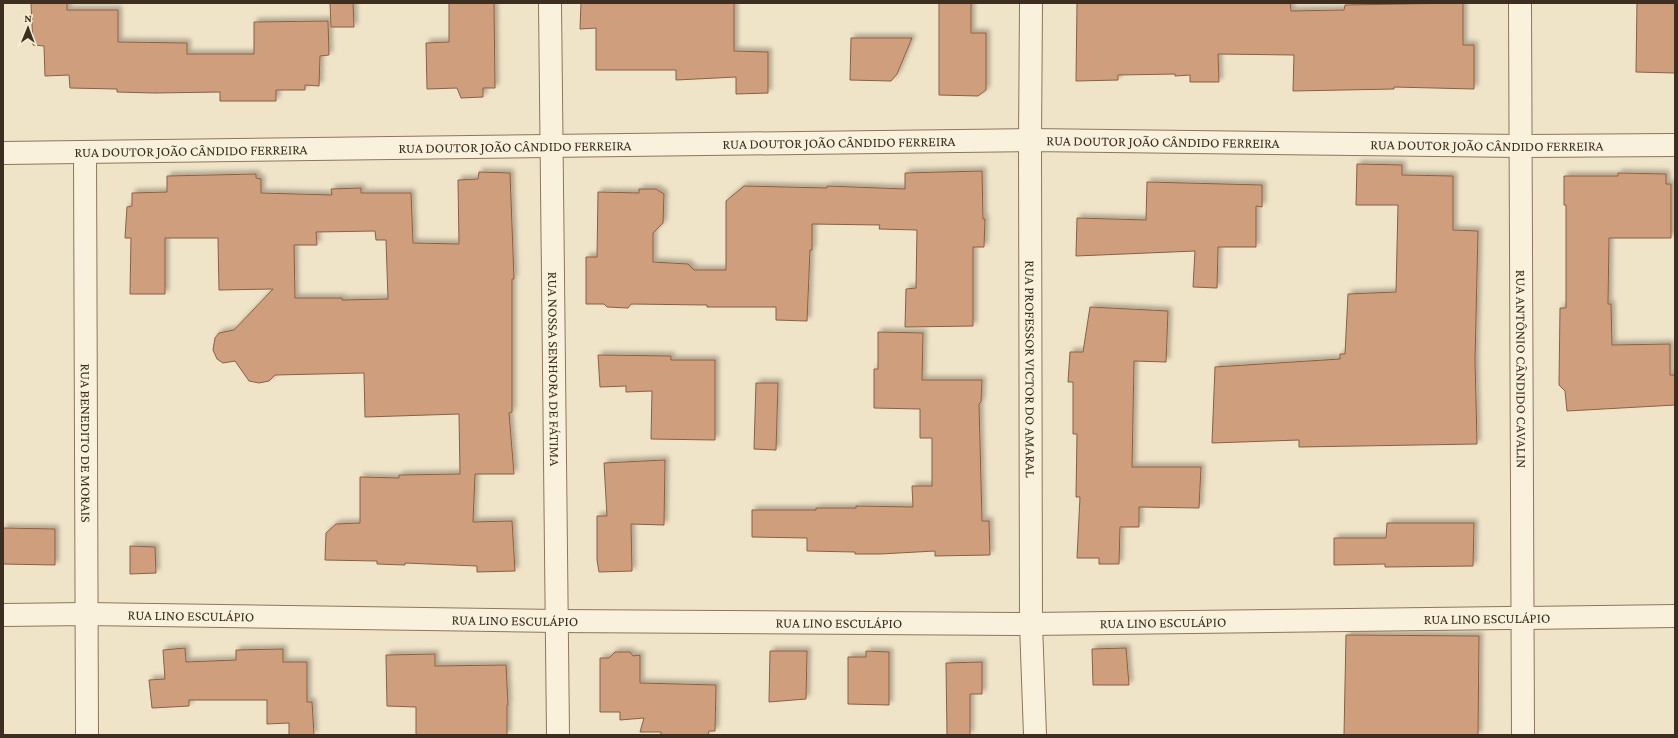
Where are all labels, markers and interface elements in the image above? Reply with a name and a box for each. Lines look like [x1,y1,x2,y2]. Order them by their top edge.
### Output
north arrow [8,8,48,48]
text: N [24,12,33,24]
street label: RUA DOUTOR JOÃO CÂNDIDO FERREIRA [1046,132,1280,151]
street label: RUA DOUTOR JOÃO CÂNDIDO FERREIRA [722,133,956,152]
street label: RUA DOUTOR JOÃO CÂNDIDO FERREIRA [1370,136,1603,154]
street label: RUA DOUTOR JOÃO CÂNDIDO FERREIRA [398,137,632,156]
street label: RUA DOUTOR JOÃO CÂNDIDO FERREIRA [74,141,308,160]
street label: RUA PROFESSOR VICTOR DO AMARAL [1022,260,1039,478]
street label: RUA ANTÔNIO CÂNDIDO CAVALIN [1513,270,1530,468]
street label: RUA NOSSA SENHORA DE FÁTIMA [545,272,563,466]
street label: RUA BENEDITO DE MORAIS [78,364,94,523]
street label: RUA LINO ESCULÁPIO [128,607,254,625]
street label: RUA LINO ESCULÁPIO [1423,610,1550,627]
street label: RUA LINO ESCULÁPIO [452,611,578,629]
street label: RUA LINO ESCULÁPIO [776,614,902,631]
street label: RUA LINO ESCULÁPIO [1099,614,1226,631]

